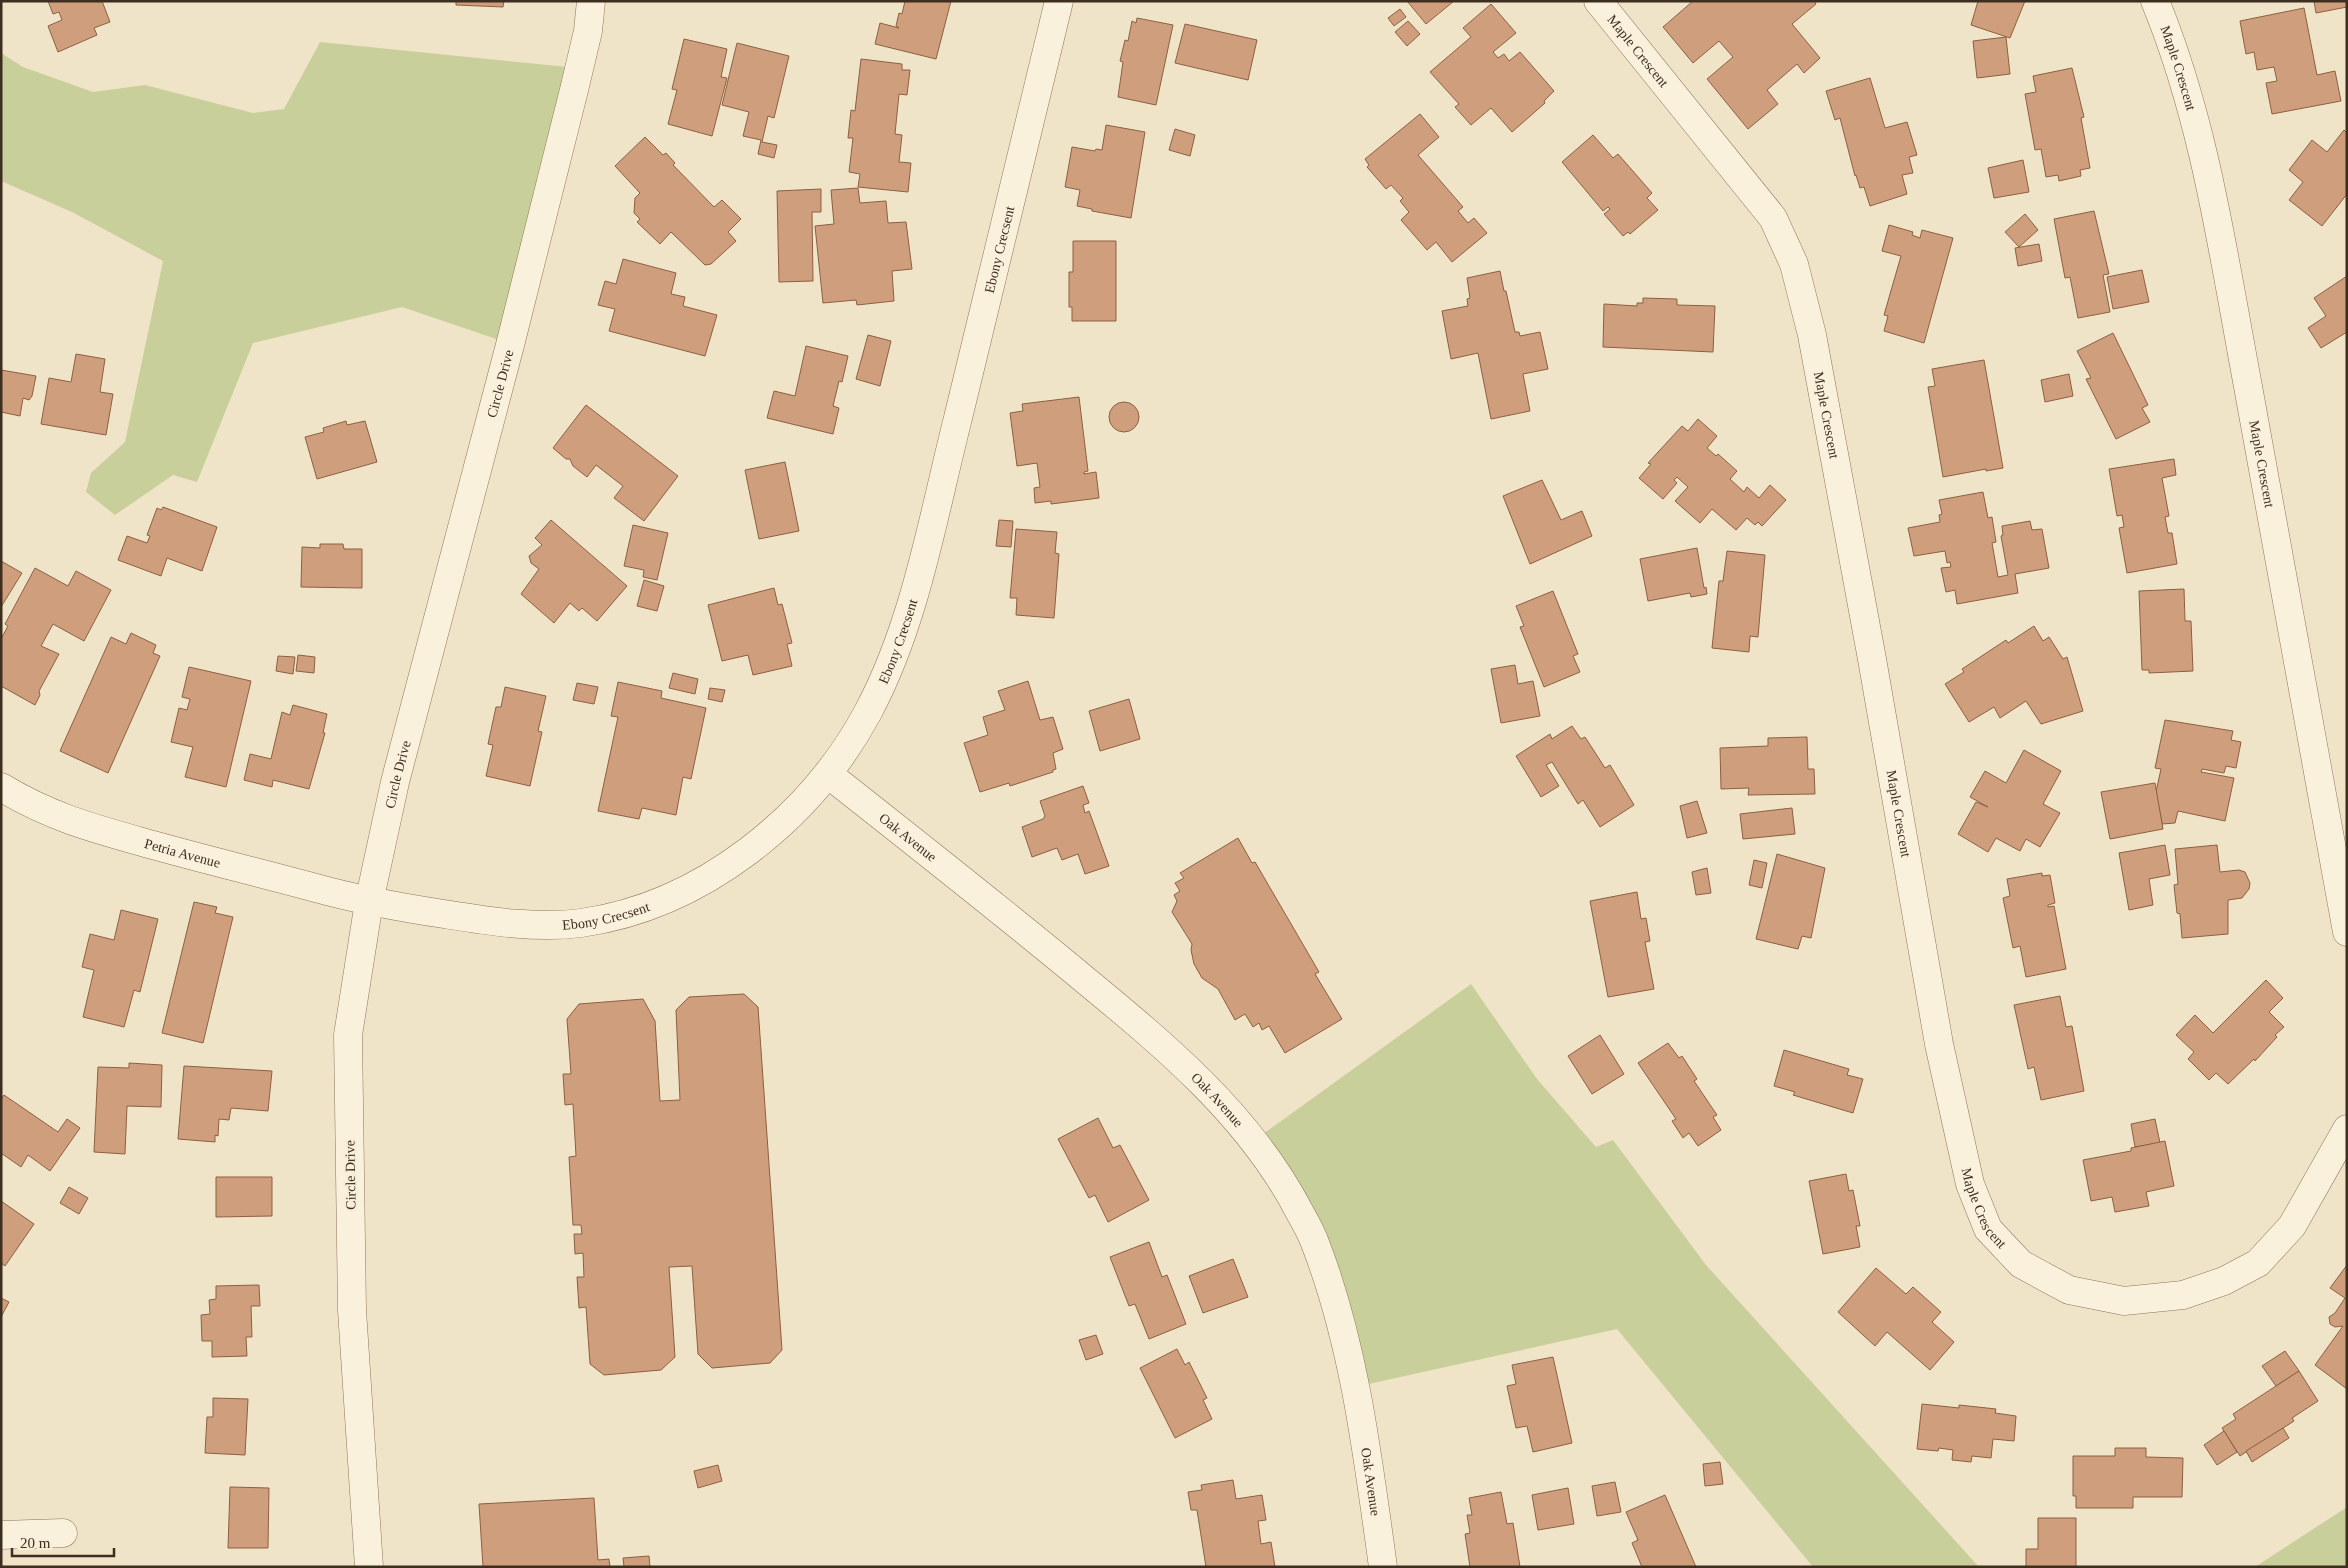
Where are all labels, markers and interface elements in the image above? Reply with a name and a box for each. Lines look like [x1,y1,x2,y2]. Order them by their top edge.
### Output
street label: Maple Crescent [1604,12,1671,90]
street label: Maple Crescent [2157,24,2199,112]
street label: Ebony Crecsent [982,204,1017,295]
street label: Circle Drive [484,348,516,419]
street label: Maple Crescent [1811,370,1842,460]
street label: Maple Crescent [2246,419,2277,509]
street label: Ebony Crecsent [876,597,920,686]
street label: Circle Drive [382,739,414,810]
street label: Maple Crescent [1883,769,1913,859]
street label: Oak Avenue [876,810,939,865]
street label: Petria Avenue [143,836,222,871]
street label: Ebony Crecsent [562,899,652,933]
street label: Oak Avenue [1188,1070,1246,1130]
street label: Circle Drive [342,1140,359,1210]
street label: Maple Crescent [1959,1166,2009,1252]
street label: Oak Avenue [1358,1447,1383,1517]
scale bar [12,1526,115,1558]
text: 20 m [20,1535,51,1551]

